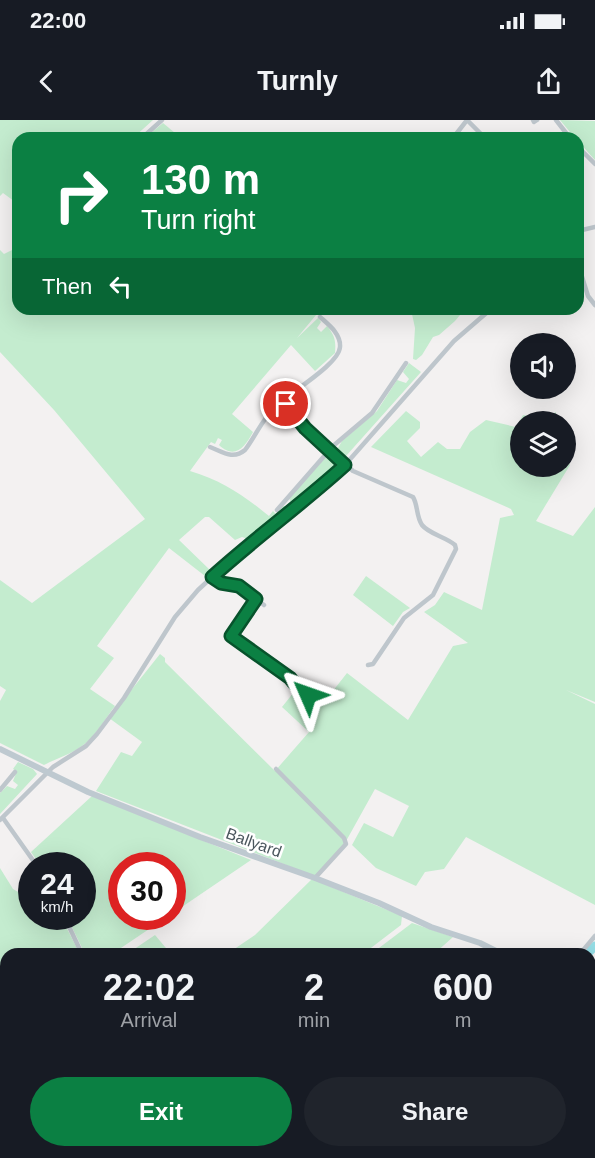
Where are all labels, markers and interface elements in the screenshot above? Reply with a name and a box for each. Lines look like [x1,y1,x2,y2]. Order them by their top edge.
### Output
text: 22:00 [30,8,86,33]
icon: back [30,65,63,98]
icon: share [532,65,565,98]
text: Turnly [257,66,338,96]
icon: right [42,156,120,234]
text: 130 m [141,156,260,203]
text: Turn right [141,205,256,235]
icon: left [104,270,137,303]
text: Then [42,274,92,299]
map controls [510,333,576,477]
button: sound [510,333,576,399]
pin [260,378,311,429]
icon: arrive [269,387,302,420]
button: layers [510,411,576,477]
position arrow [276,663,340,727]
street label: Ballyard [224,825,284,860]
speed limit sign: 30 [108,852,186,930]
text: 24 [40,867,74,900]
text: km/h [41,898,73,915]
text: 22:02 [103,967,195,1008]
text: 2 [304,967,324,1008]
text: 600 [433,967,493,1008]
text: Arrival [121,1009,177,1031]
text: min [298,1009,330,1031]
text: m [455,1009,471,1031]
button: Exit [30,1077,292,1146]
button: Share [304,1077,566,1146]

